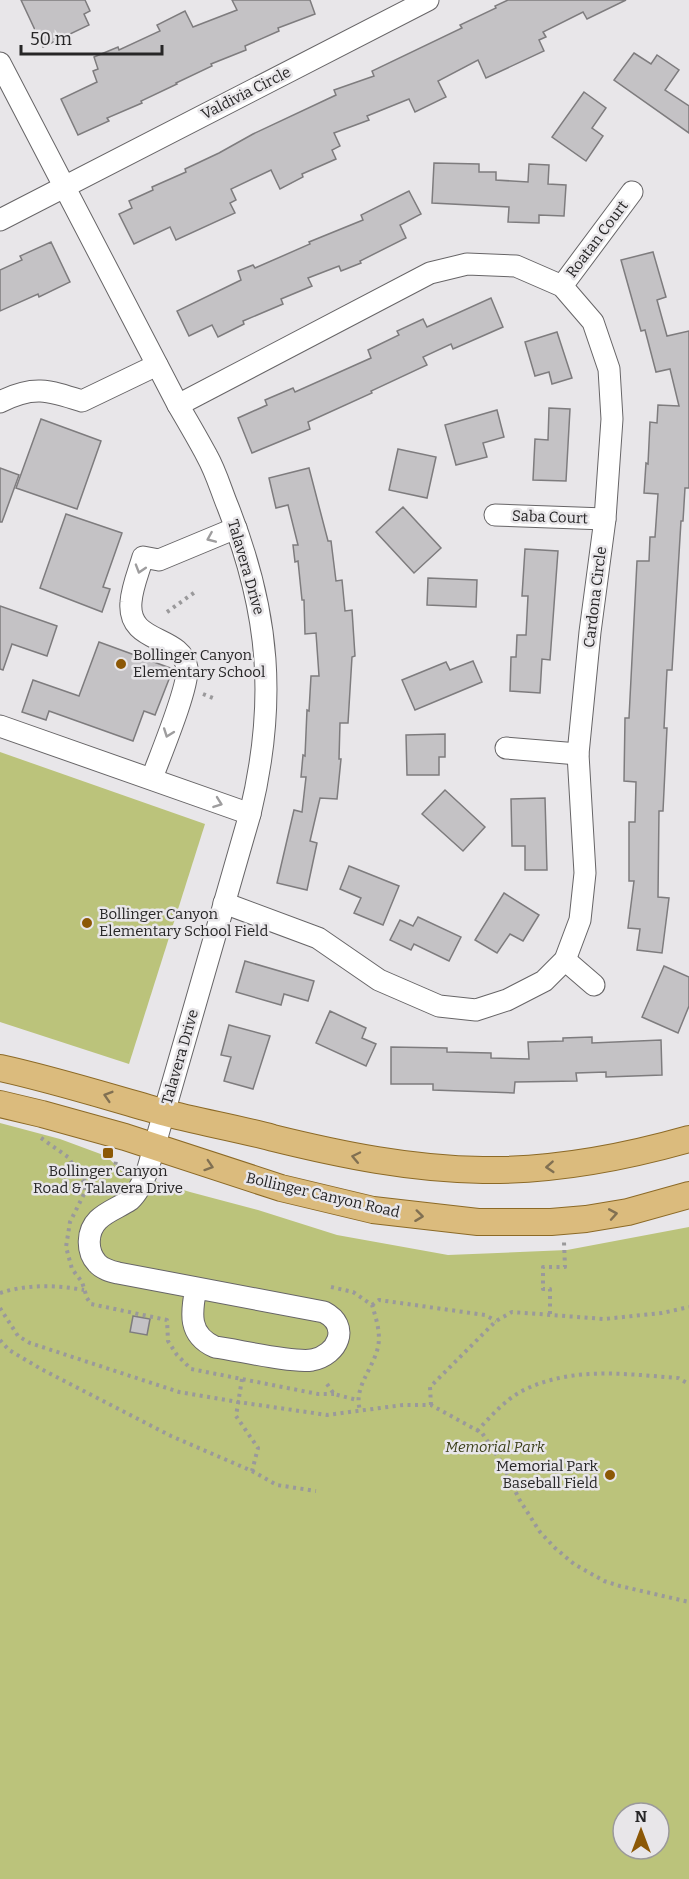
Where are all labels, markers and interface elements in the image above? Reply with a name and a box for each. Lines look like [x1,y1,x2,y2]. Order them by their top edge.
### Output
scale bar [21,18,162,56]
text: 50 m [30,28,72,50]
street label: Valdivia Circle [198,63,294,123]
street label: Roatan Court [562,197,632,281]
street label: Saba Court [512,507,589,527]
street label: Talavera Drive [224,517,268,617]
one-way arrow [207,531,218,543]
street label: Cardona Circle [580,545,610,649]
one-way arrow [135,563,147,574]
place label: Bollinger Canyon Elementary School [133,646,265,681]
marker: Bollinger Canyon Elementary School [114,657,128,671]
one-way arrow [163,727,175,738]
one-way arrow [212,795,223,808]
place label: Bollinger Canyon Elementary School Field [99,905,268,940]
marker: Bollinger Canyon Elementary School Field [80,916,94,930]
street label: Talavera Drive [158,1007,202,1107]
one-way arrow [103,1091,114,1103]
marker: Bollinger Canyon Road & Talavera Drive [101,1146,115,1160]
one-way arrow [351,1151,361,1164]
one-way arrow [203,1159,214,1171]
one-way arrow [545,1160,554,1173]
place label: Bollinger Canyon Road & Talavera Drive [33,1162,183,1197]
street label: Bollinger Canyon Road [244,1169,402,1221]
one-way arrow [608,1208,618,1221]
one-way arrow [415,1209,424,1221]
park label: Memorial Park [445,1438,546,1456]
place label: Memorial Park Baseball Field [496,1457,598,1492]
marker: Memorial Park Baseball Field [603,1468,617,1482]
north arrow [611,1801,671,1861]
text: N [635,1807,647,1826]

